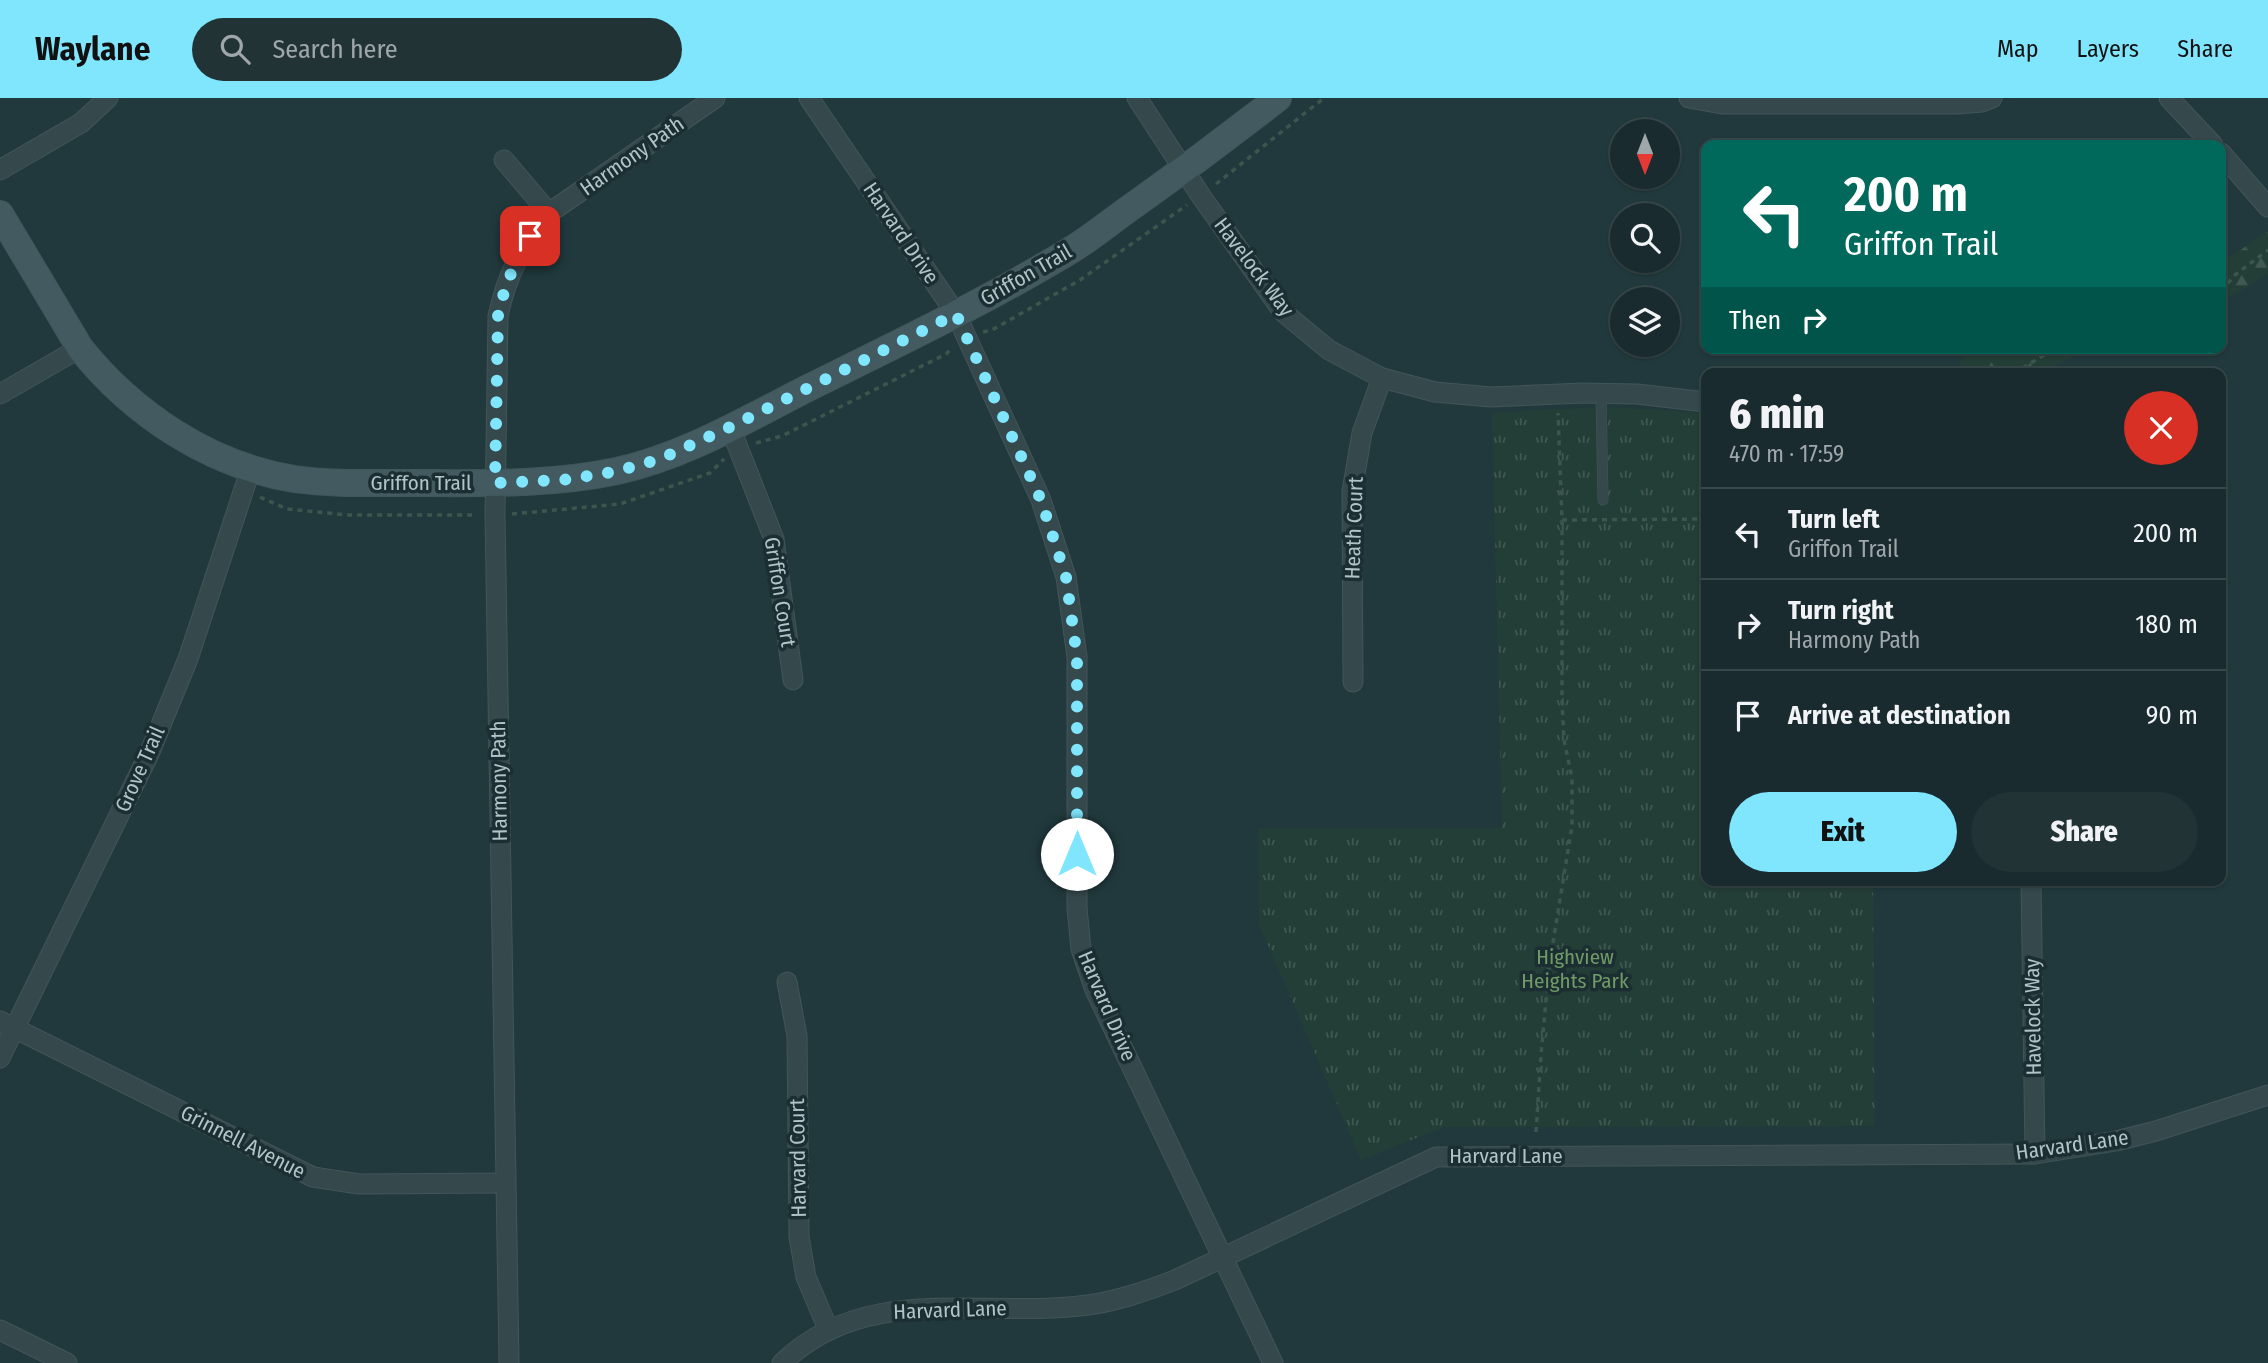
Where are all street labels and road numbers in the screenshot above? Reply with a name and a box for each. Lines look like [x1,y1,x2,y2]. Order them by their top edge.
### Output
street label: Harmony Path [575,111,689,201]
street label: Harvard Drive [857,177,945,289]
street label: Havelock Way [1208,212,1300,322]
street label: Griffon Trail [976,238,1077,312]
street label: Griffon Trail [370,470,472,496]
street label: Heath Court [1339,476,1369,580]
street label: Griffon Court [758,535,802,649]
street label: Harmony Path [485,720,513,842]
street label: Grove Trail [110,722,171,816]
street label: Harvard Drive [1072,947,1142,1065]
street label: Havelock Way [2019,958,2047,1076]
street label: Harvard Court [784,1098,812,1218]
street label: Grinnell Avenue [176,1099,310,1185]
street label: Harvard Lane [2014,1124,2130,1166]
street label: Harvard Lane [1449,1143,1563,1169]
street label: Harvard Lane [893,1295,1007,1325]

